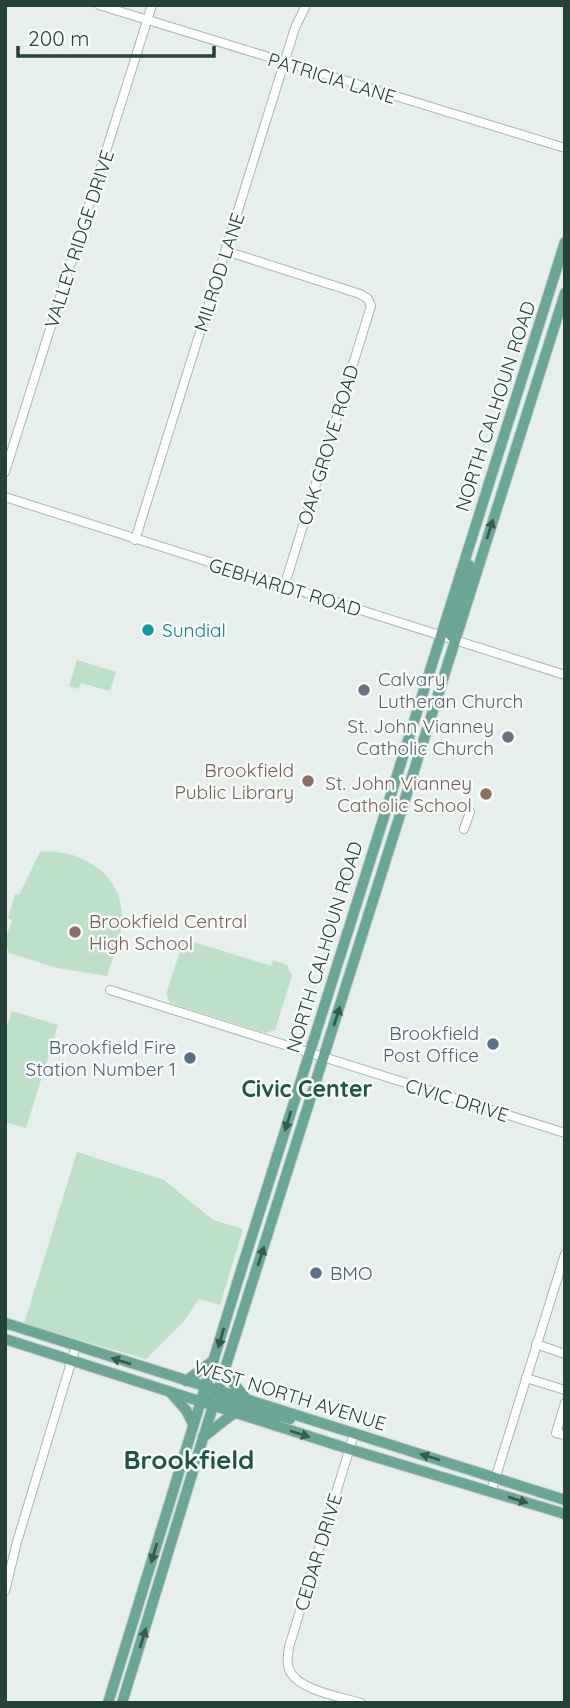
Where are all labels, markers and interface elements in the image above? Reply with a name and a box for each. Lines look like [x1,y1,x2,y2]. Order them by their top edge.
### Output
scale bar [18,14,214,58]
text: 200 m [28,25,90,51]
street label: PATRICIA LANE [265,47,399,109]
street label: VALLEY RIDGE DRIVE [39,147,119,331]
street label: MILROD LANE [188,210,250,334]
street label: NORTH CALHOUN ROAD [450,298,540,514]
street label: OAK GROVE ROAD [292,362,364,528]
one-way arrow [486,518,496,539]
street label: GEBHARDT ROAD [206,552,364,622]
place label: Sundial [162,618,226,642]
marker: Sundial [140,622,156,638]
place label: Calvary Lutheran Church [378,667,523,713]
marker: Calvary Lutheran Church [356,682,372,698]
place label: St. John Vianney Catholic Church [347,714,494,760]
marker: St. John Vianney Catholic Church [500,729,516,745]
place label: Brookfield Public Library [175,758,294,804]
place label: St. John Vianney Catholic School [325,771,472,817]
marker: Brookfield Public Library [300,773,316,789]
marker: St. John Vianney Catholic School [478,786,494,802]
street label: NORTH CALHOUN ROAD [280,838,368,1056]
place label: Brookfield Central High School [89,909,247,955]
marker: Brookfield Central High School [67,924,83,940]
one-way arrow [332,1005,343,1026]
place label: Brookfield Post Office [383,1021,479,1067]
place label: Brookfield Fire Station Number 1 [25,1035,176,1081]
marker: Brookfield Post Office [485,1036,501,1052]
marker: Brookfield Fire Station Number 1 [182,1050,198,1066]
street label: CIVIC DRIVE [402,1073,512,1127]
district label: Civic Center [241,1074,373,1103]
one-way arrow [282,1111,293,1132]
one-way arrow [257,1245,267,1266]
place label: BMO [330,1261,373,1285]
marker: BMO [308,1265,324,1281]
one-way arrow [215,1328,225,1349]
street label: WEST NORTH AVENUE [191,1354,389,1436]
one-way arrow [110,1355,131,1365]
one-way arrow [290,1429,311,1439]
district label: Brookfield [124,1443,254,1476]
one-way arrow [419,1451,440,1461]
street label: CEDAR DRIVE [289,1490,347,1614]
one-way arrow [508,1496,529,1506]
one-way arrow [148,1543,158,1564]
one-way arrow [138,1627,148,1648]

